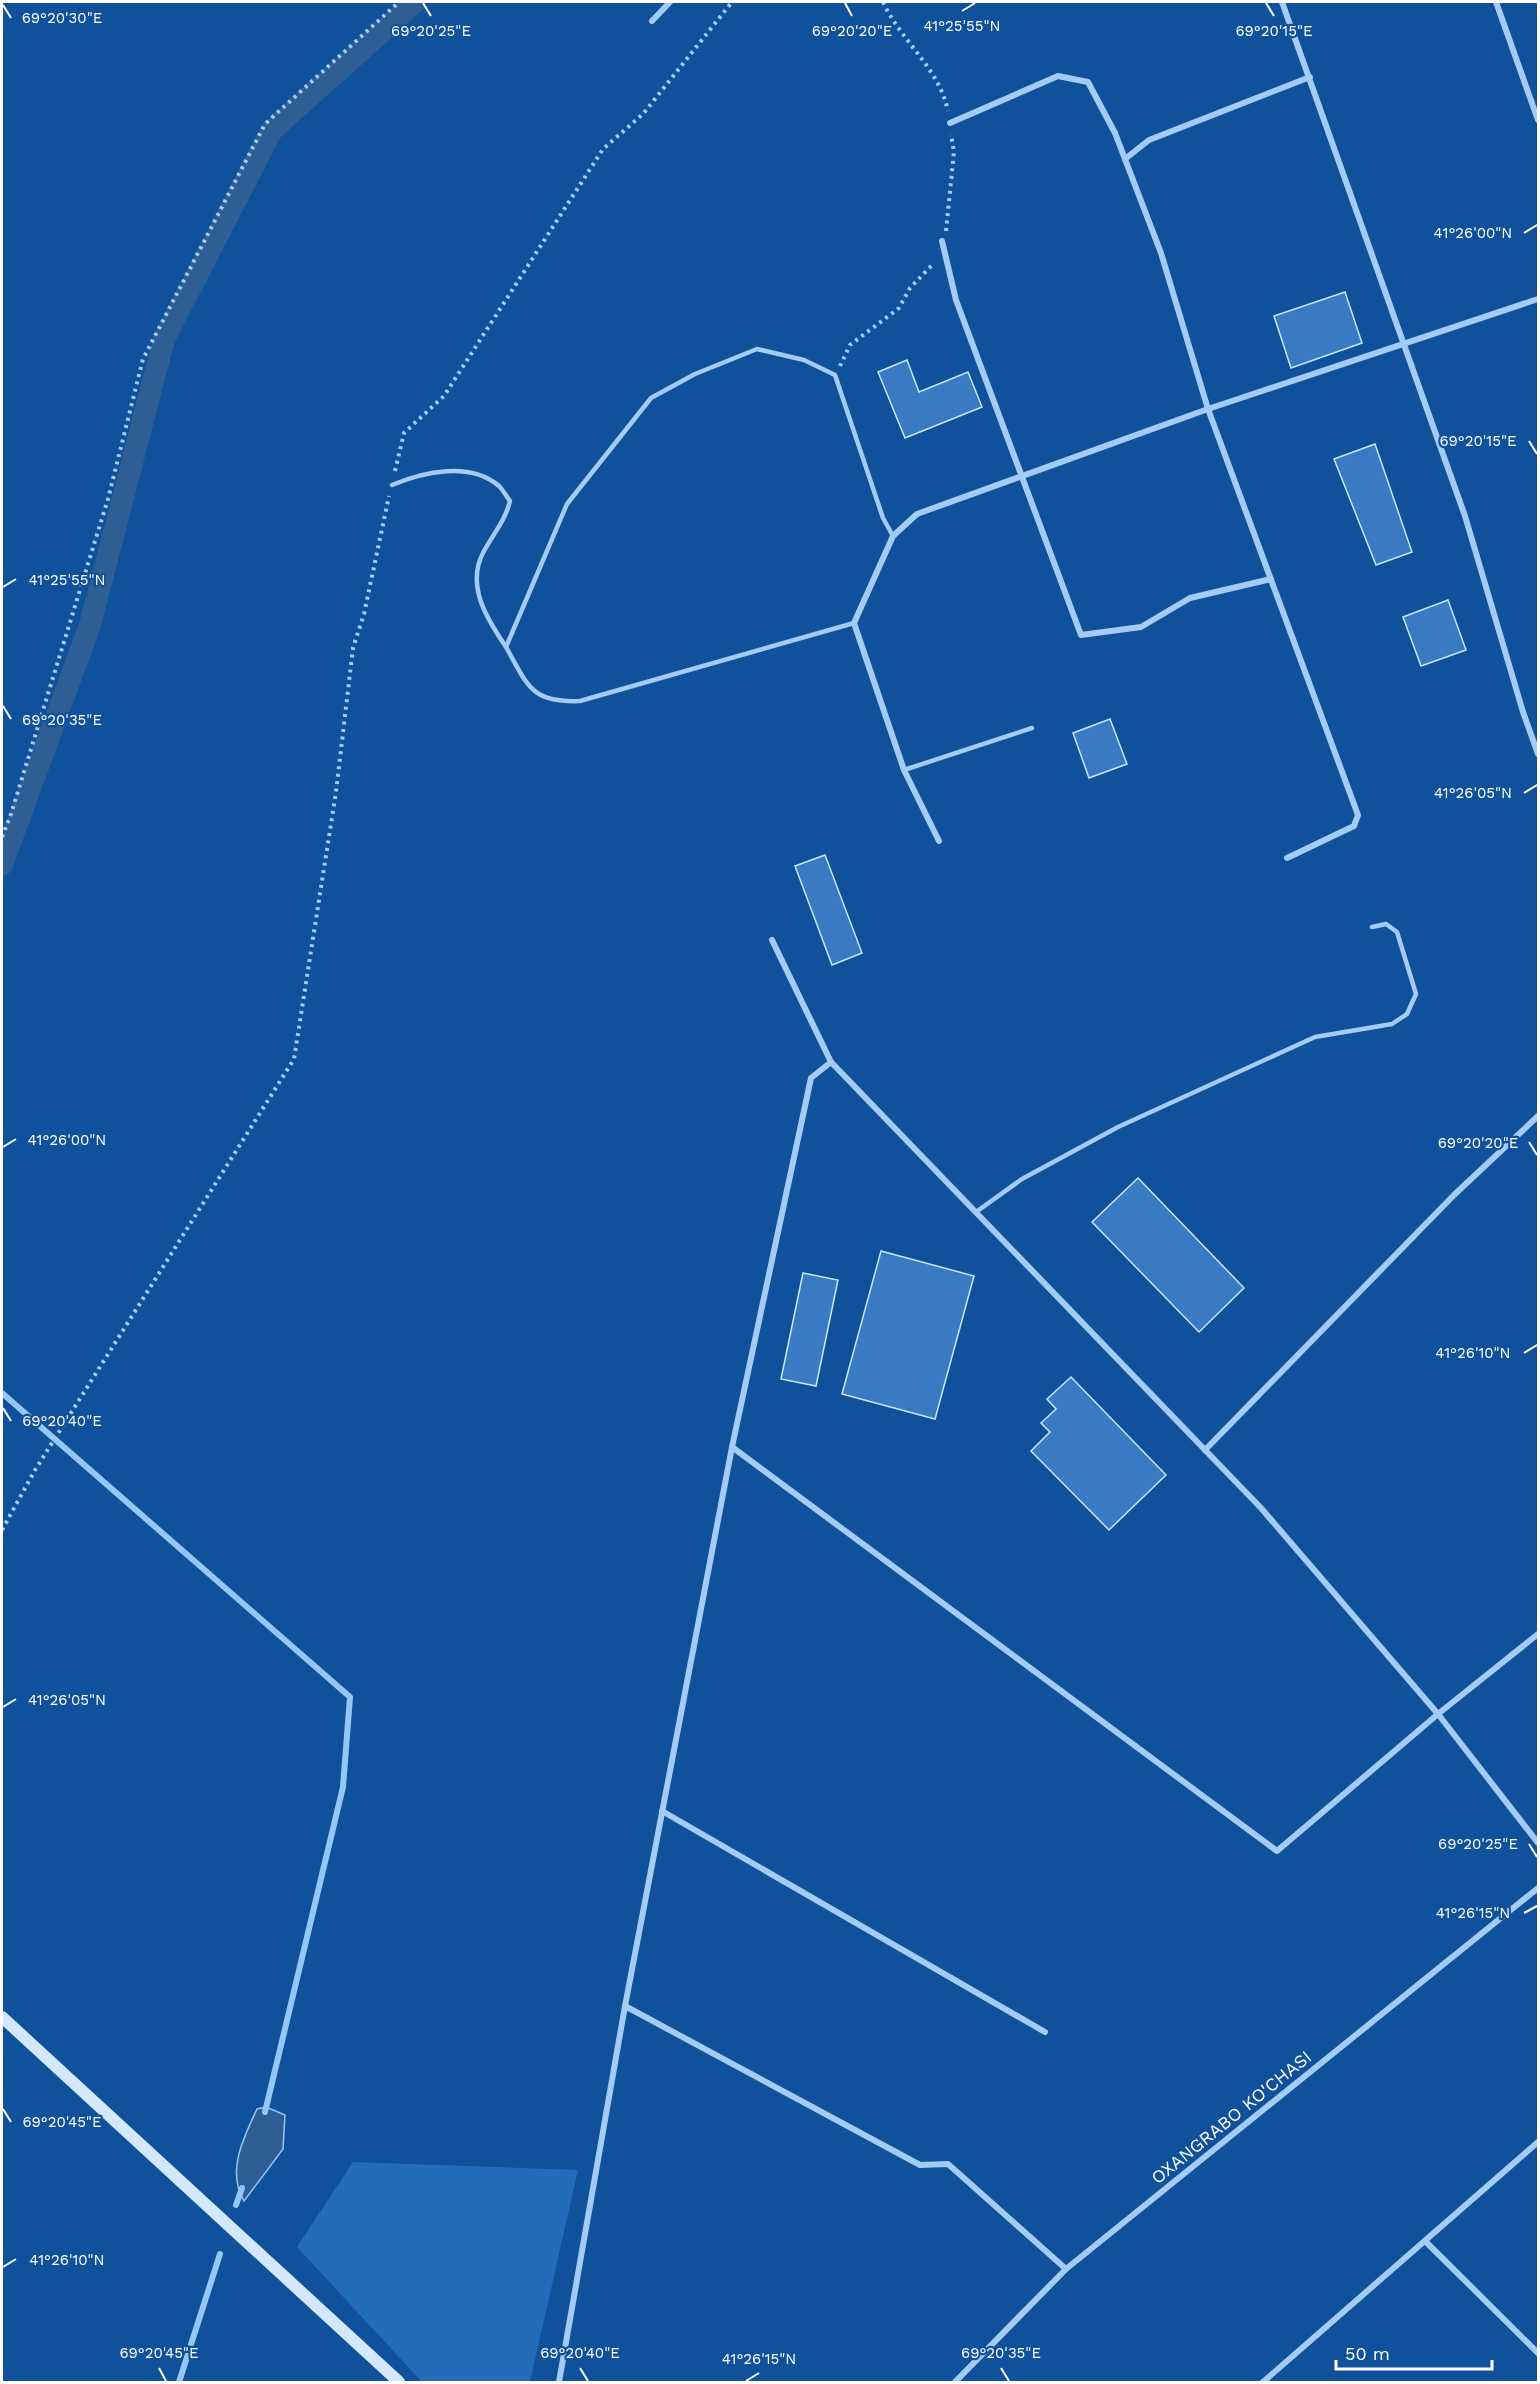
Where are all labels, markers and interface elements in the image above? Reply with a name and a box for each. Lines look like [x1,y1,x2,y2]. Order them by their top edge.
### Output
text: 69°20'30"E [22,9,102,27]
text: 41°25'55"N [923,17,1001,35]
text: 69°20'25"E [391,22,471,40]
text: 69°20'20"E [812,22,892,40]
text: 69°20'15"E [1235,22,1313,40]
text: 41°26'00"N [1434,224,1512,242]
text: 69°20'15"E [1439,432,1517,450]
text: 41°25'55"N [28,571,106,589]
text: 69°20'35"E [22,711,102,729]
text: 41°26'05"N [1434,784,1512,802]
text: 41°26'00"N [28,1131,106,1149]
text: 69°20'20"E [1438,1134,1518,1152]
text: 41°26'10"N [1435,1344,1511,1362]
text: 69°20'40"E [22,1412,102,1430]
text: 41°26'05"N [28,1691,106,1709]
text: 69°20'25"E [1438,1835,1518,1853]
text: 41°26'15"N [1436,1904,1510,1922]
street label: OXANGRABO KO'CHASI [1147,2046,1315,2188]
text: 69°20'45"E [22,2113,102,2131]
text: 41°26'10"N [29,2251,105,2269]
scale bar [1336,2333,1492,2371]
text: 50 m [1345,2343,1390,2364]
text: 69°20'45"E [119,2344,199,2362]
text: 69°20'40"E [540,2344,620,2362]
text: 69°20'35"E [961,2344,1041,2362]
text: 41°26'15"N [722,2350,796,2368]

